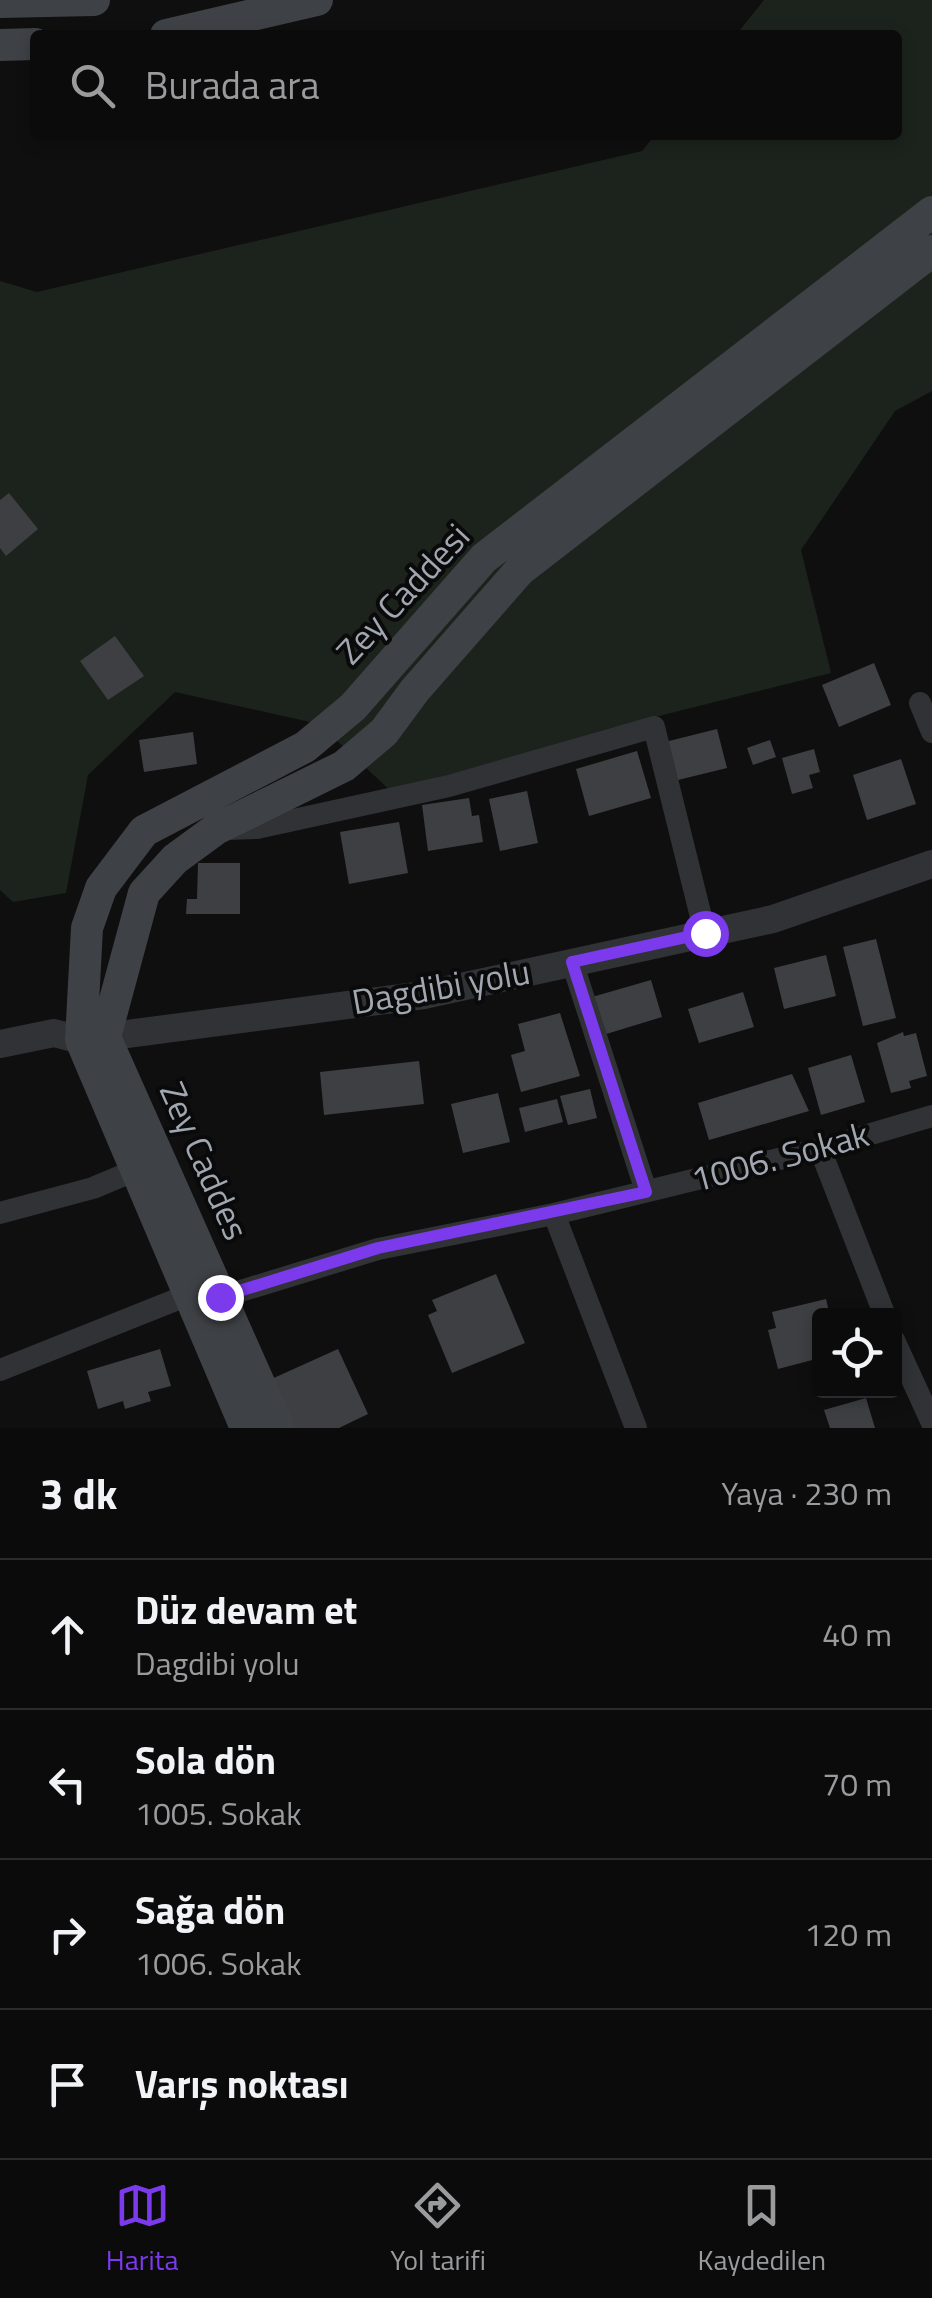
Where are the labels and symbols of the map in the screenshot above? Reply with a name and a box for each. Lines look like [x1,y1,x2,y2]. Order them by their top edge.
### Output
street label: Zey Caddesi [323,511,482,676]
route start [683,911,729,957]
street label: Dagdibi yolu [348,944,534,1028]
street label: Zey Caddes [146,1073,264,1248]
street label: 1006. Sokak [685,1106,875,1206]
route end [198,1275,244,1321]

